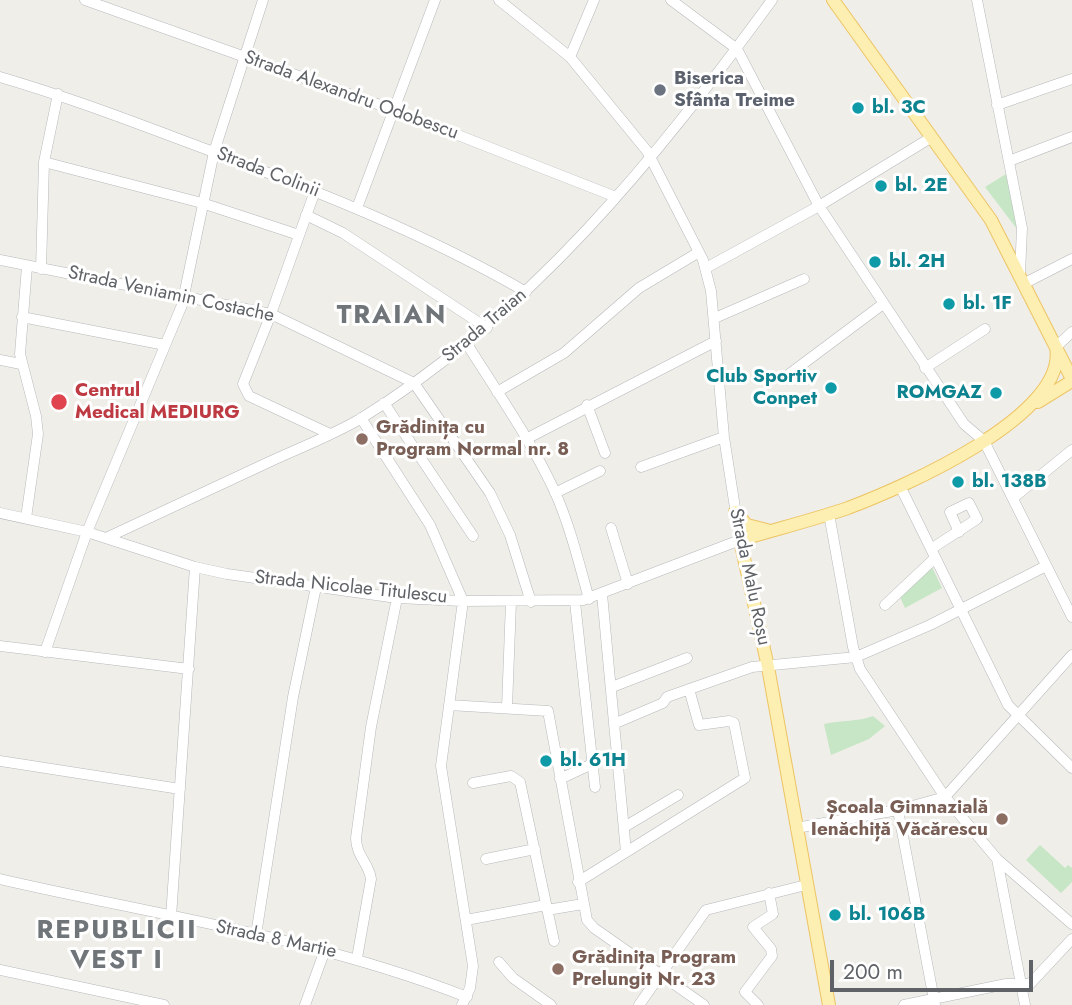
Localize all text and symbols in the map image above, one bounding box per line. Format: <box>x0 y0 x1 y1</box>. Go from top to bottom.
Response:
street label: Strada Alexandru Odobescu <box>241 47 461 145</box>
place label: Biserica Sfânta Treime <box>674 68 795 112</box>
marker: Biserica Sfânta Treime <box>652 82 668 98</box>
place label: bl. 3C <box>872 97 926 119</box>
marker: bl. 3C <box>850 100 866 116</box>
street label: Strada Colinii <box>213 143 323 203</box>
place label: bl. 2E <box>895 175 948 197</box>
marker: bl. 2E <box>873 178 889 194</box>
place label: bl. 2H <box>889 251 945 273</box>
marker: bl. 2H <box>867 254 883 270</box>
street label: Strada Veniamin Costache <box>66 262 276 328</box>
street label: Strada Traian <box>438 284 532 368</box>
place label: bl. 1F <box>963 293 1012 315</box>
marker: bl. 1F <box>941 296 957 312</box>
district label: TRAIAN <box>337 301 447 333</box>
place label: Club Sportiv Conpet <box>706 366 817 410</box>
place label: Centrul Medical MEDIURG <box>75 380 240 424</box>
marker: Club Sportiv Conpet <box>823 380 839 396</box>
place label: ROMGAZ <box>897 382 982 404</box>
marker: ROMGAZ <box>988 385 1004 401</box>
marker: Centrul Medical MEDIURG <box>49 392 69 412</box>
place label: Grădinița cu Program Normal nr. 8 <box>376 417 569 461</box>
marker: Grădinița cu Program Normal nr. 8 <box>354 431 370 447</box>
place label: bl. 138B <box>972 471 1047 493</box>
marker: bl. 138B <box>950 474 966 490</box>
street label: Strada Malu Roșu <box>723 506 775 648</box>
street label: Strada Nicolae Titulescu <box>254 567 448 609</box>
place label: bl. 61H <box>560 750 626 772</box>
marker: bl. 61H <box>538 753 554 769</box>
place label: Școala Gimnazială Ienăchiță Văcărescu <box>811 797 988 841</box>
marker: Școala Gimnazială Ienăchiță Văcărescu <box>994 811 1010 827</box>
place label: bl. 106B <box>849 904 925 926</box>
marker: bl. 106B <box>827 907 843 923</box>
district label: REPUBLICII VEST I <box>38 916 196 978</box>
street label: Strada 8 Martie <box>214 916 338 964</box>
scale bar <box>834 946 1037 990</box>
place label: Grădinița Program Prelungit Nr. 23 <box>572 947 736 991</box>
text: 200 m <box>843 957 903 987</box>
marker: Grădinița Program Prelungit Nr. 23 <box>550 961 566 977</box>

